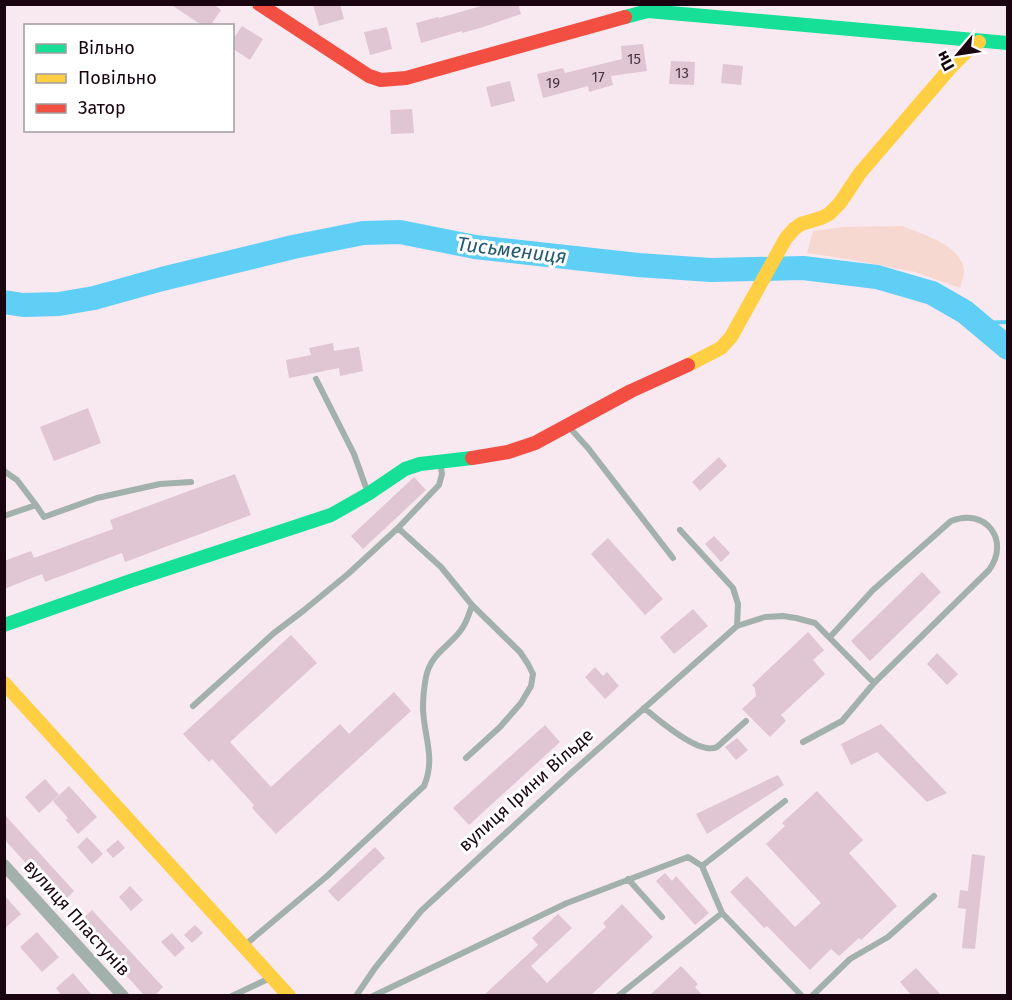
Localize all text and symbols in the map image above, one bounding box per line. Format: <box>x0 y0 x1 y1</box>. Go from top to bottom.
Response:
legend <box>24 24 234 132</box>
north arrow <box>928 24 988 84</box>
text: Вільно <box>78 37 135 59</box>
text: Пн <box>932 48 958 74</box>
house number: 15 <box>627 50 641 68</box>
house number: 13 <box>675 64 689 82</box>
text: Повільно <box>78 67 157 89</box>
house number: 17 <box>591 68 605 86</box>
house number: 19 <box>546 74 560 92</box>
text: Затор <box>78 97 126 119</box>
water label: Тисьмениця <box>456 231 568 269</box>
street label: вулиця Ірини Вільде <box>454 724 598 856</box>
street label: вулиця Пластунів <box>19 855 135 981</box>

